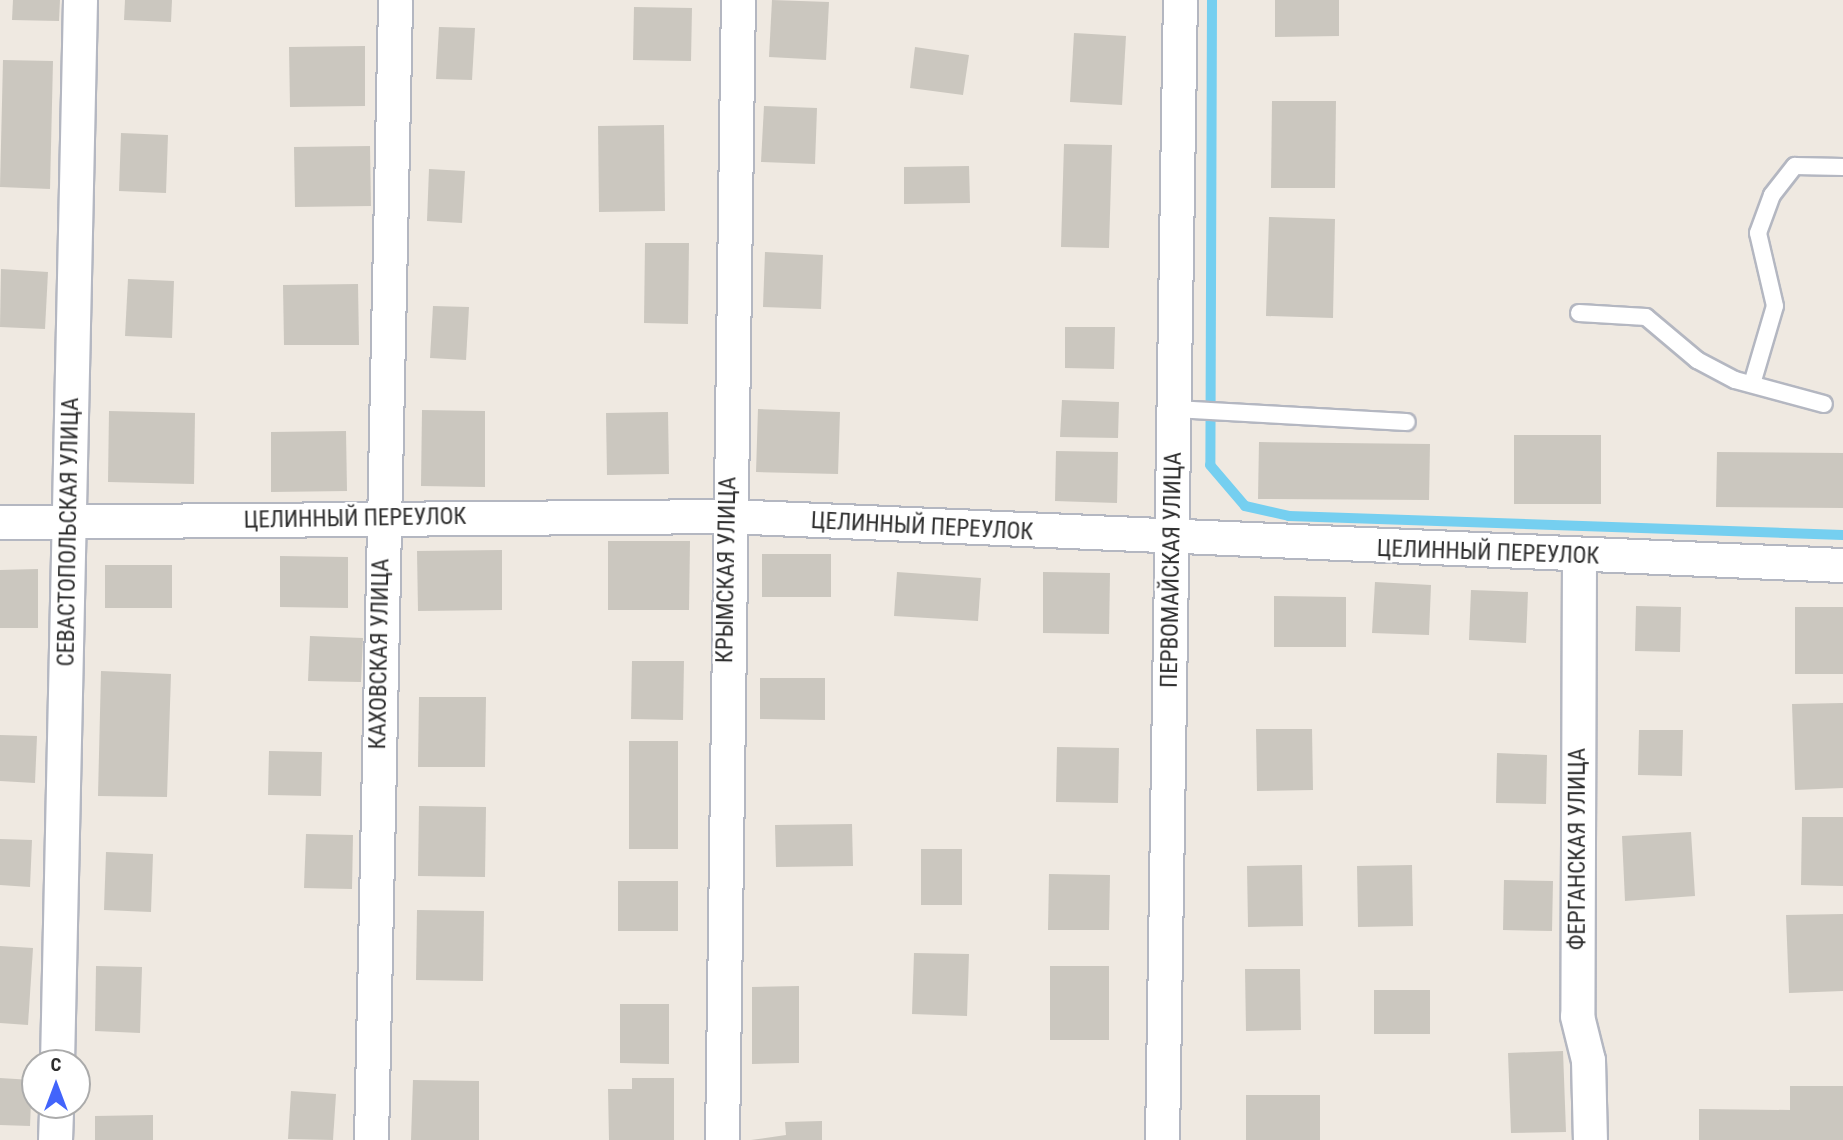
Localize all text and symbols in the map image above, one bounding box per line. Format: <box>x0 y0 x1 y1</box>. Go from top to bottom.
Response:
street label: СЕВАСТОПОЛЬСКАЯ УЛИЦА <box>53 397 85 667</box>
street label: ПЕРВОМАЙСКАЯ УЛИЦА <box>1156 452 1188 688</box>
street label: КРЫМСКАЯ УЛИЦА <box>712 477 742 663</box>
street label: ЦЕЛИННЫЙ ПЕРЕУЛОК <box>243 503 467 535</box>
street label: ЦЕЛИННЫЙ ПЕРЕУЛОК <box>810 507 1034 547</box>
street label: ЦЕЛИННЫЙ ПЕРЕУЛОК <box>1376 535 1600 571</box>
street label: КАХОВСКАЯ УЛИЦА <box>365 558 395 750</box>
street label: ФЕРГАНСКАЯ УЛИЦА <box>1564 748 1592 950</box>
north arrow <box>21 1049 91 1119</box>
text: С <box>51 1053 61 1076</box>

